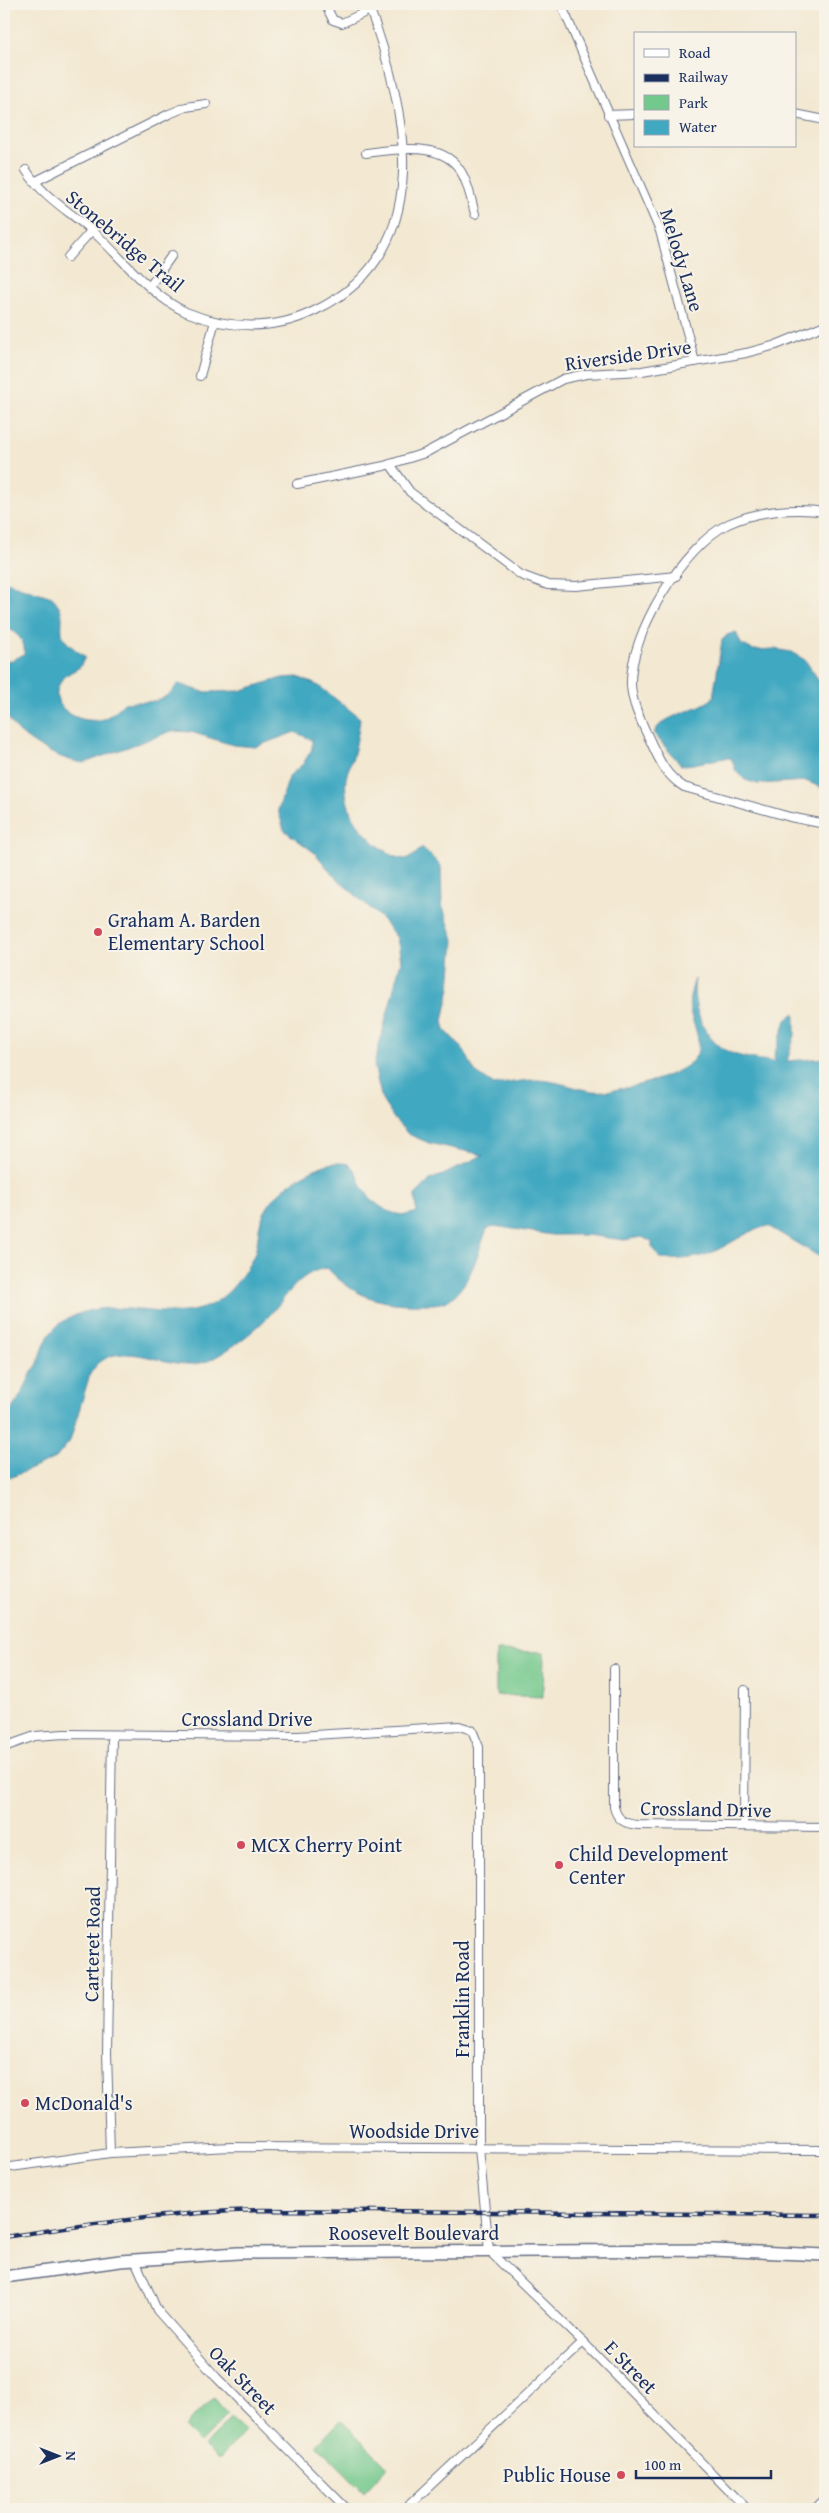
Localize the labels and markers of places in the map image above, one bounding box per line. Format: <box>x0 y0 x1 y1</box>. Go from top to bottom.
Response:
place label: Graham A. Barden Elementary School <box>108 905 265 957</box>
marker: Graham A. Barden Elementary School <box>92 926 104 938</box>
place label: MCX Cherry Point <box>251 1830 402 1859</box>
marker: MCX Cherry Point <box>235 1839 247 1851</box>
place label: Child Development Center <box>569 1839 728 1891</box>
marker: Child Development Center <box>553 1859 565 1871</box>
place label: McDonald's <box>35 2088 133 2117</box>
marker: McDonald's <box>19 2097 31 2109</box>
place label: Public House <box>503 2460 611 2489</box>
marker: Public House <box>615 2469 627 2481</box>

